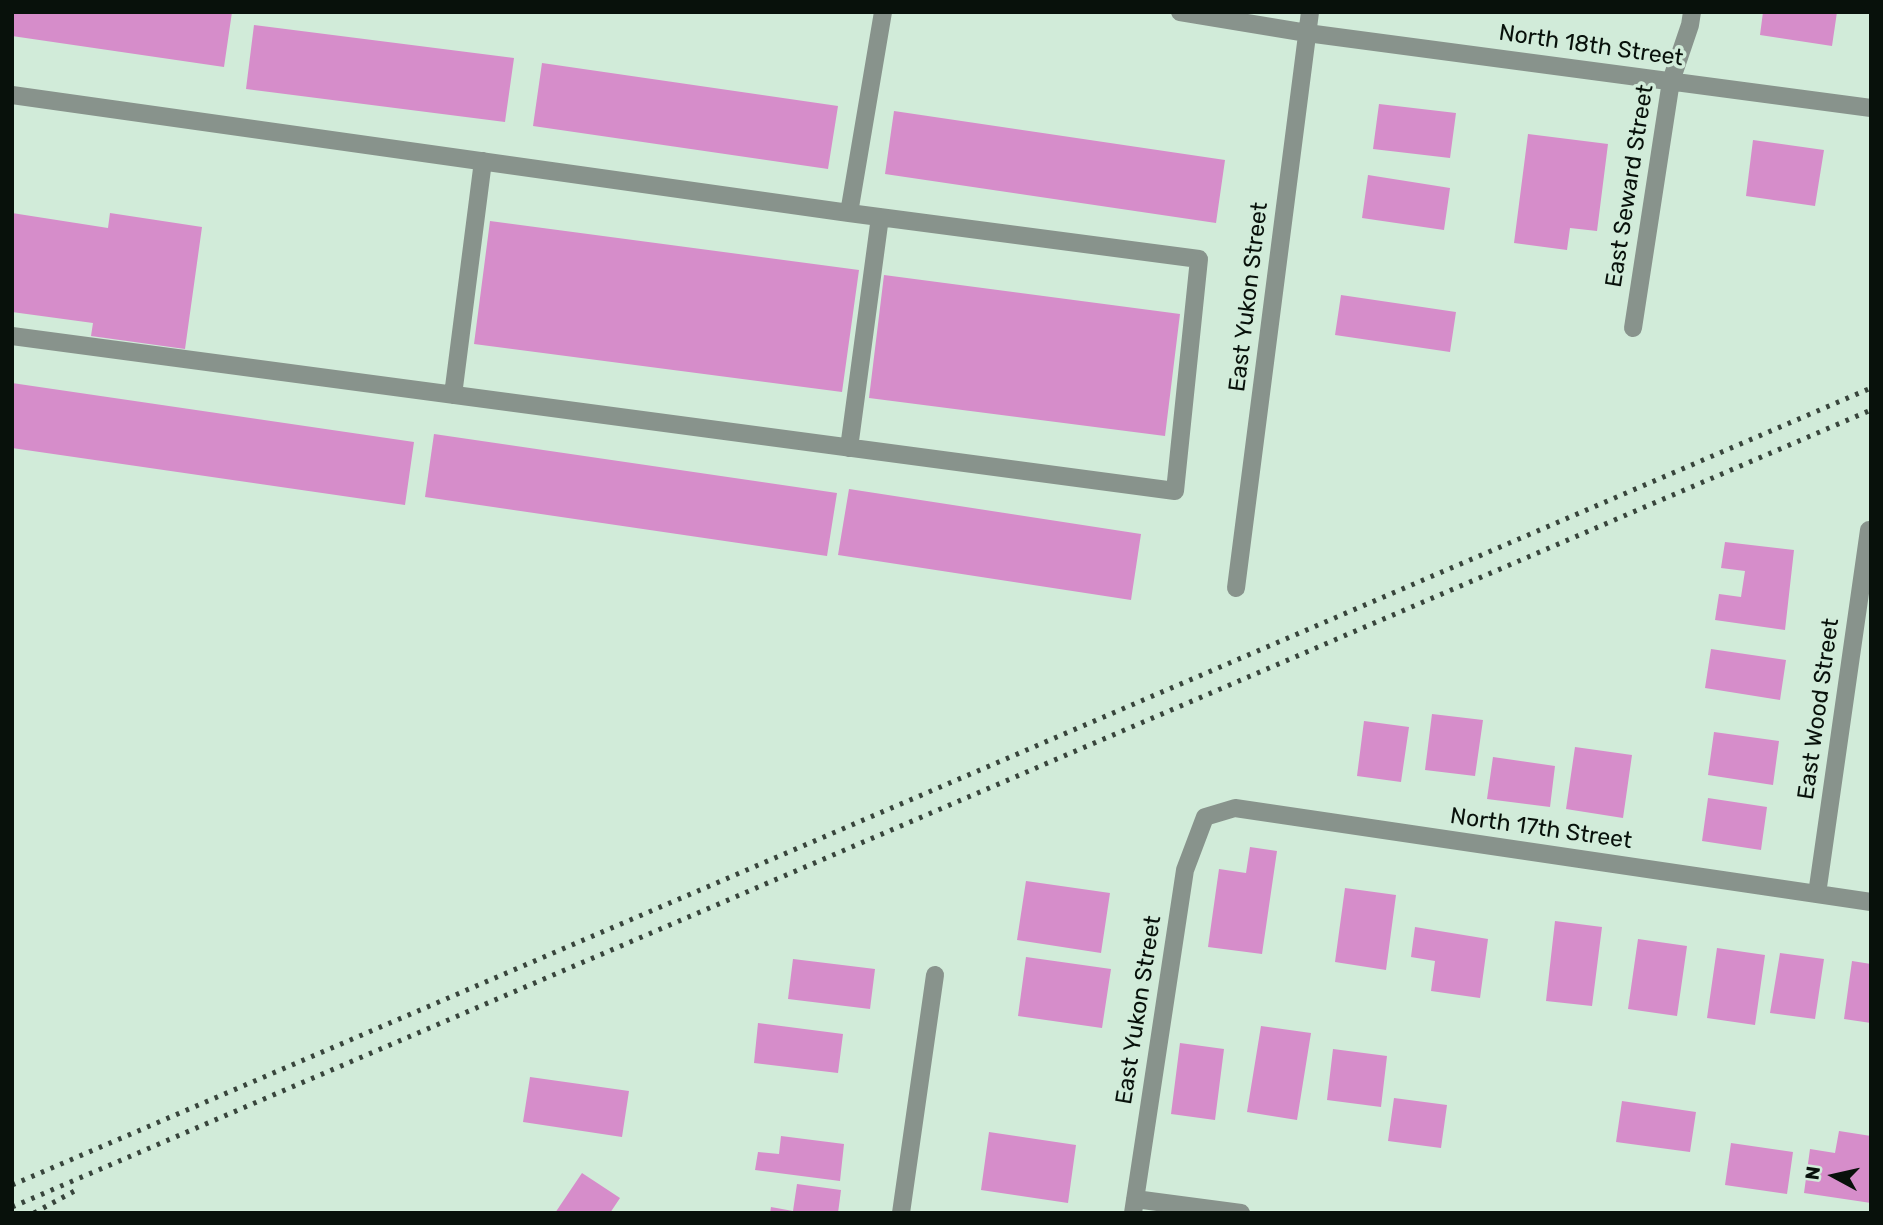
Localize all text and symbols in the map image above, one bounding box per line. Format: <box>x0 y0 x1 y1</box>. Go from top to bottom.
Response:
street label: North 18th Street <box>1497 19 1685 73</box>
street label: East Seward Street <box>1600 83 1660 289</box>
street label: East Yukon Street <box>1224 201 1274 393</box>
street label: East Wood Street <box>1793 616 1845 802</box>
street label: North 17th Street <box>1448 803 1634 855</box>
street label: East Yukon Street <box>1110 914 1168 1106</box>
north arrow <box>1799 1141 1869 1211</box>
text: N <box>1800 1165 1825 1181</box>

